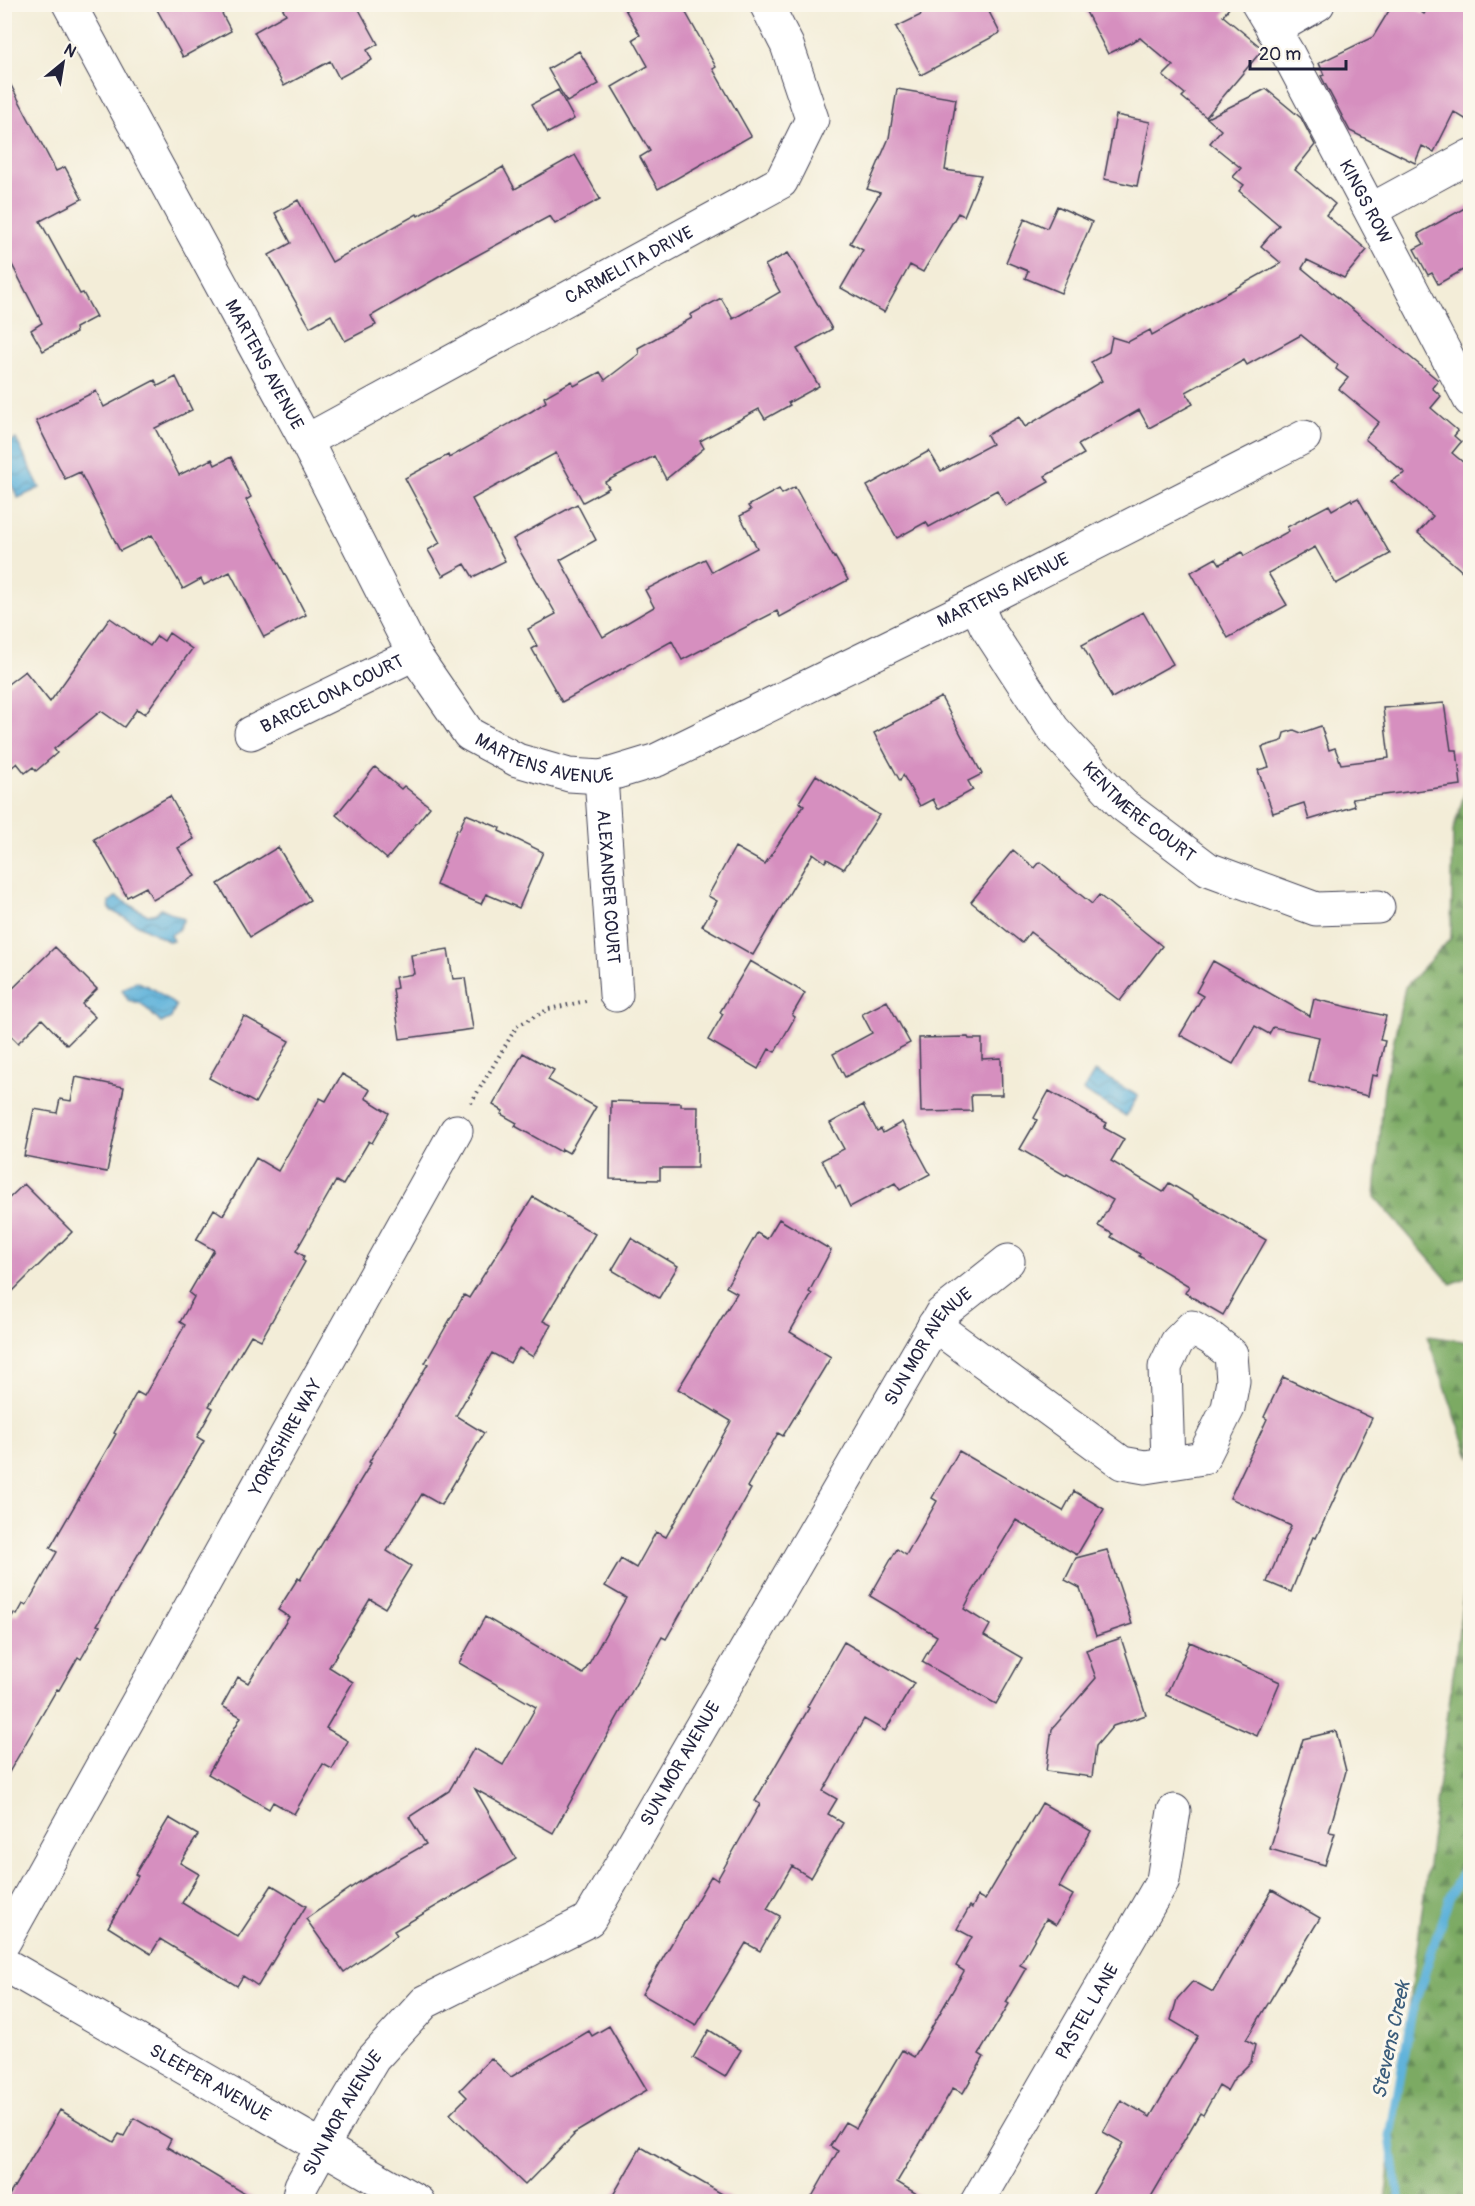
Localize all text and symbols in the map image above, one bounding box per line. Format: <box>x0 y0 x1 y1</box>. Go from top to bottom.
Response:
north arrow <box>33 33 93 93</box>
scale bar <box>1250 33 1346 71</box>
text: N <box>60 40 80 62</box>
text: 20 m <box>1259 43 1301 66</box>
street label: KINGS ROW <box>1334 156 1397 247</box>
street label: CARMELITA DRIVE <box>561 221 697 309</box>
street label: MARTENS AVENUE <box>220 295 309 434</box>
street label: MARTENS AVENUE <box>933 547 1073 633</box>
street label: BARCELONA COURT <box>257 649 407 738</box>
street label: MARTENS AVENUE <box>471 728 616 789</box>
street label: KENTMERE COURT <box>1077 757 1200 867</box>
street label: ALEXANDER COURT <box>592 809 625 965</box>
street label: SUN MOR AVENUE <box>879 1282 977 1410</box>
street label: YORKSHIRE WAY <box>243 1374 327 1501</box>
street label: SUN MOR AVENUE <box>635 1697 725 1830</box>
street label: PASTEL LANE <box>1050 1959 1124 2064</box>
water label: Stevens Creek <box>1366 1977 1416 2101</box>
street label: SLEEPER AVENUE <box>145 2039 275 2127</box>
street label: SUN MOR AVENUE <box>297 2045 387 2180</box>

